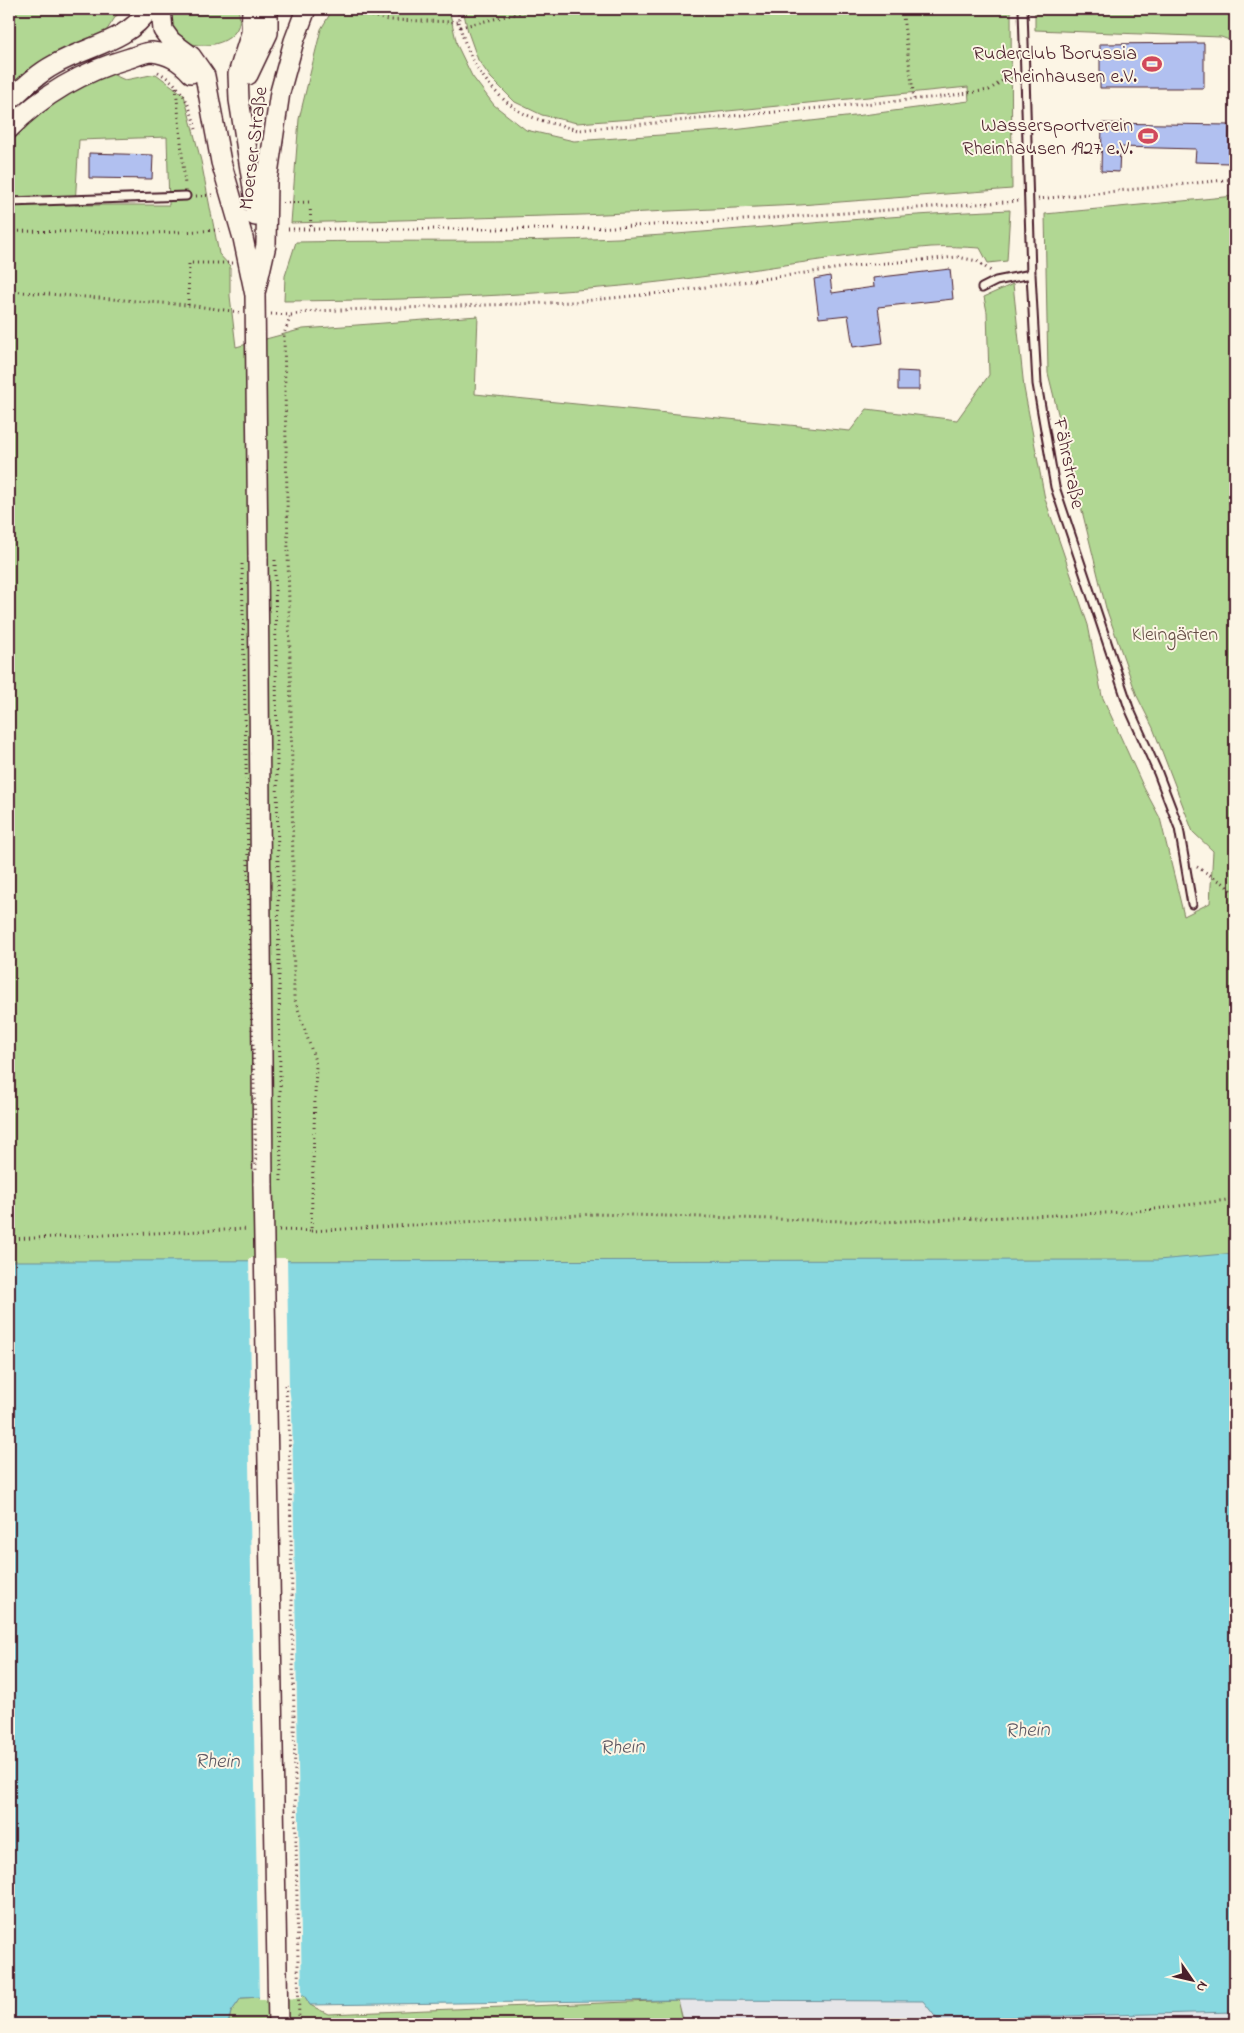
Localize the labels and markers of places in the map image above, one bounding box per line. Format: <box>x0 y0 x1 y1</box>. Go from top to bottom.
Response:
place label: Ruderclub Borussia Rheinhausen e.V. <box>973 40 1137 92</box>
sports icon: Ruderclub Borussia Rheinhausen e.V. <box>1141 53 1163 75</box>
place label: Wassersportverein Rheinhausen 1927 e.V. <box>962 112 1133 164</box>
sports icon: Wassersportverein Rheinhausen 1927 e.V. <box>1137 125 1159 147</box>

